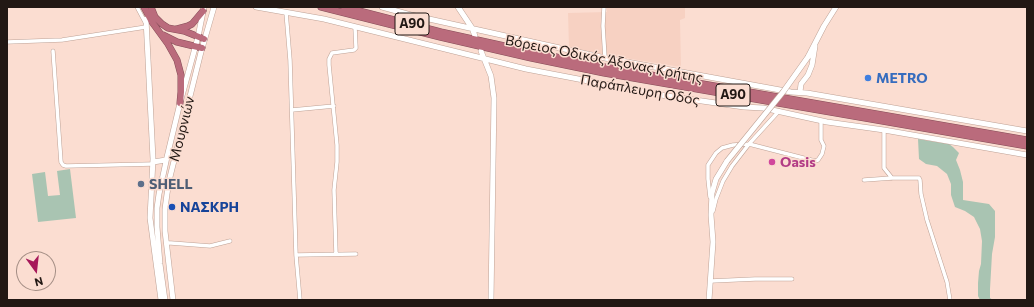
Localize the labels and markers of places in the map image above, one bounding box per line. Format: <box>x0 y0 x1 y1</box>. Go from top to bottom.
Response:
place label: METRO <box>876 70 928 86</box>
marker: METRO <box>863 73 873 83</box>
place label: Oasis <box>780 154 816 170</box>
marker: Oasis <box>767 157 777 167</box>
place label: SHELL <box>149 176 193 192</box>
marker: SHELL <box>136 179 146 189</box>
place label: ΝΑΣΚΡΗ <box>180 199 239 215</box>
marker: ΝΑΣΚΡΗ <box>167 202 177 212</box>

